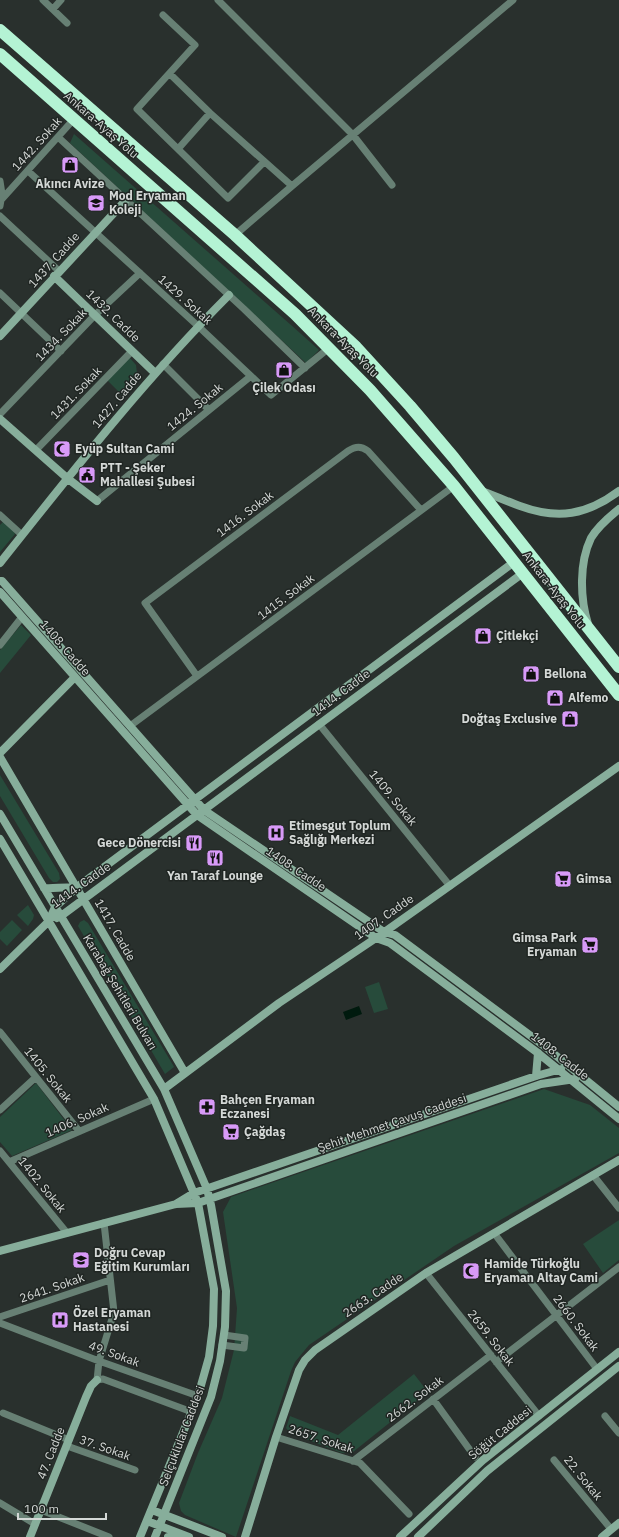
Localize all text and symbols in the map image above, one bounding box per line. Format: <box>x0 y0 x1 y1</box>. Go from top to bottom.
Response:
street label: Ankara-Ayaş Yolu <box>61 88 142 161</box>
street label: 1442. Sokak <box>8 113 65 174</box>
shop icon: Akıncı Avize <box>60 155 80 175</box>
place label: Akıncı Avize <box>36 176 105 191</box>
place label: Mod Eryaman Koleji <box>109 188 186 217</box>
school or university icon: Mod Eryaman Koleji <box>86 193 106 213</box>
street label: 1437. Cadde <box>25 229 83 290</box>
street label: 1429. Sokak <box>155 271 216 328</box>
street label: 1432. Cadde <box>83 286 144 345</box>
street label: Ankara-Ayaş Yolu <box>305 303 382 380</box>
street label: 1434. Sokak <box>32 305 90 364</box>
shop icon: Çilek Odası <box>274 360 294 380</box>
street label: 1431. Sokak <box>47 363 105 422</box>
street label: 1427. Cadde <box>89 368 145 431</box>
street label: 1424. Sokak <box>164 379 226 434</box>
place label: Çilek Odası <box>252 380 316 395</box>
mosque icon: Eyüp Sultan Cami <box>52 439 72 459</box>
place label: Eyüp Sultan Cami <box>75 441 174 456</box>
place label: PTT - Şeker Mahallesi Şubesi <box>100 460 195 489</box>
public building icon: PTT - Şeker Mahallesi Şubesi <box>77 465 97 485</box>
street label: 1416. Sokak <box>213 487 277 540</box>
street label: Ankara-Ayaş Yolu <box>519 548 589 631</box>
street label: 1415. Sokak <box>254 570 318 623</box>
street label: 1408. Cadde <box>37 617 94 679</box>
shop icon: Çitlekçi <box>473 626 493 646</box>
place label: Çitlekçi <box>496 628 538 643</box>
shop icon: Bellona <box>521 664 541 684</box>
street label: 1414. Cadde <box>309 666 373 719</box>
place label: Bellona <box>544 666 587 681</box>
shop icon: Alfemo <box>545 688 565 708</box>
place label: Alfemo <box>568 690 609 705</box>
shop icon: Doğtaş Exclusive <box>560 709 580 729</box>
place label: Doğtaş Exclusive <box>461 711 557 726</box>
street label: 1409. Sokak <box>366 767 421 829</box>
place label: Etimesgut Toplum Sağlığı Merkezi <box>289 818 391 847</box>
hospital icon: Etimesgut Toplum Sağlığı Merkezi <box>266 823 286 843</box>
restaurant icon: Gece Dönercisi <box>184 833 204 853</box>
place label: Gece Dönercisi <box>97 835 181 850</box>
street label: 1408. Cadde <box>263 843 330 894</box>
restaurant icon: Yan Taraf Lounge <box>205 848 225 868</box>
street label: 1414. Cadde <box>48 858 114 911</box>
place label: Yan Taraf Lounge <box>167 868 263 883</box>
supermarket icon: Gimsa <box>553 869 573 889</box>
place label: Gimsa <box>576 871 612 886</box>
street label: 1407. Cadde <box>351 890 417 943</box>
street label: 1417. Cadde <box>92 896 139 964</box>
place label: Gimsa Park Eryaman <box>512 930 577 959</box>
street label: Karabağ Şehitleri Bulvarı <box>80 931 161 1052</box>
supermarket icon: Gimsa Park Eryaman <box>580 935 600 955</box>
street label: 1408. Cadde <box>528 1028 593 1083</box>
street label: 1405. Sokak <box>21 1044 76 1106</box>
street label: Şehit Mehmet Çavuş Caddesi <box>316 1090 468 1155</box>
place label: Bahçen Eryaman Eczanesi <box>220 1092 315 1121</box>
pharmacy icon: Bahçen Eryaman Eczanesi <box>197 1097 217 1117</box>
street label: 1406. Sokak <box>43 1099 111 1140</box>
supermarket icon: Çağdaş <box>221 1122 241 1142</box>
place label: Çağdaş <box>244 1124 285 1139</box>
street label: 1402. Sokak <box>15 1154 70 1216</box>
place label: Doğru Cevap Eğitim Kurumları <box>94 1245 190 1274</box>
school or university icon: Doğru Cevap Eğitim Kurumları <box>71 1250 91 1270</box>
place label: Hamide Türkoğlu Eryaman Altay Cami <box>484 1256 598 1285</box>
mosque icon: Hamide Türkoğlu Eryaman Altay Cami <box>461 1261 481 1281</box>
street label: 2641. Sokak <box>17 1269 87 1306</box>
street label: 2663. Cadde <box>340 1269 406 1320</box>
street label: 2660. Sokak <box>550 1291 603 1355</box>
place label: Özel Eryaman Hastanesi <box>73 1305 151 1334</box>
street label: 2659. Sokak <box>465 1306 519 1369</box>
hospital icon: Özel Eryaman Hastanesi <box>50 1310 70 1330</box>
street label: 49. Sokak <box>87 1337 142 1370</box>
street label: 2662. Sokak <box>383 1372 447 1425</box>
street label: Selçuklular Caddesi <box>156 1384 208 1488</box>
street label: Söğüt Caddesi <box>465 1403 534 1463</box>
street label: 2657. Sokak <box>287 1421 356 1456</box>
street label: 47. Cadde <box>33 1424 68 1481</box>
street label: 37. Sokak <box>78 1432 133 1463</box>
street label: 22. Sokak <box>561 1452 606 1504</box>
scale bar <box>18 1495 106 1521</box>
text: 100 m <box>24 1501 59 1516</box>

